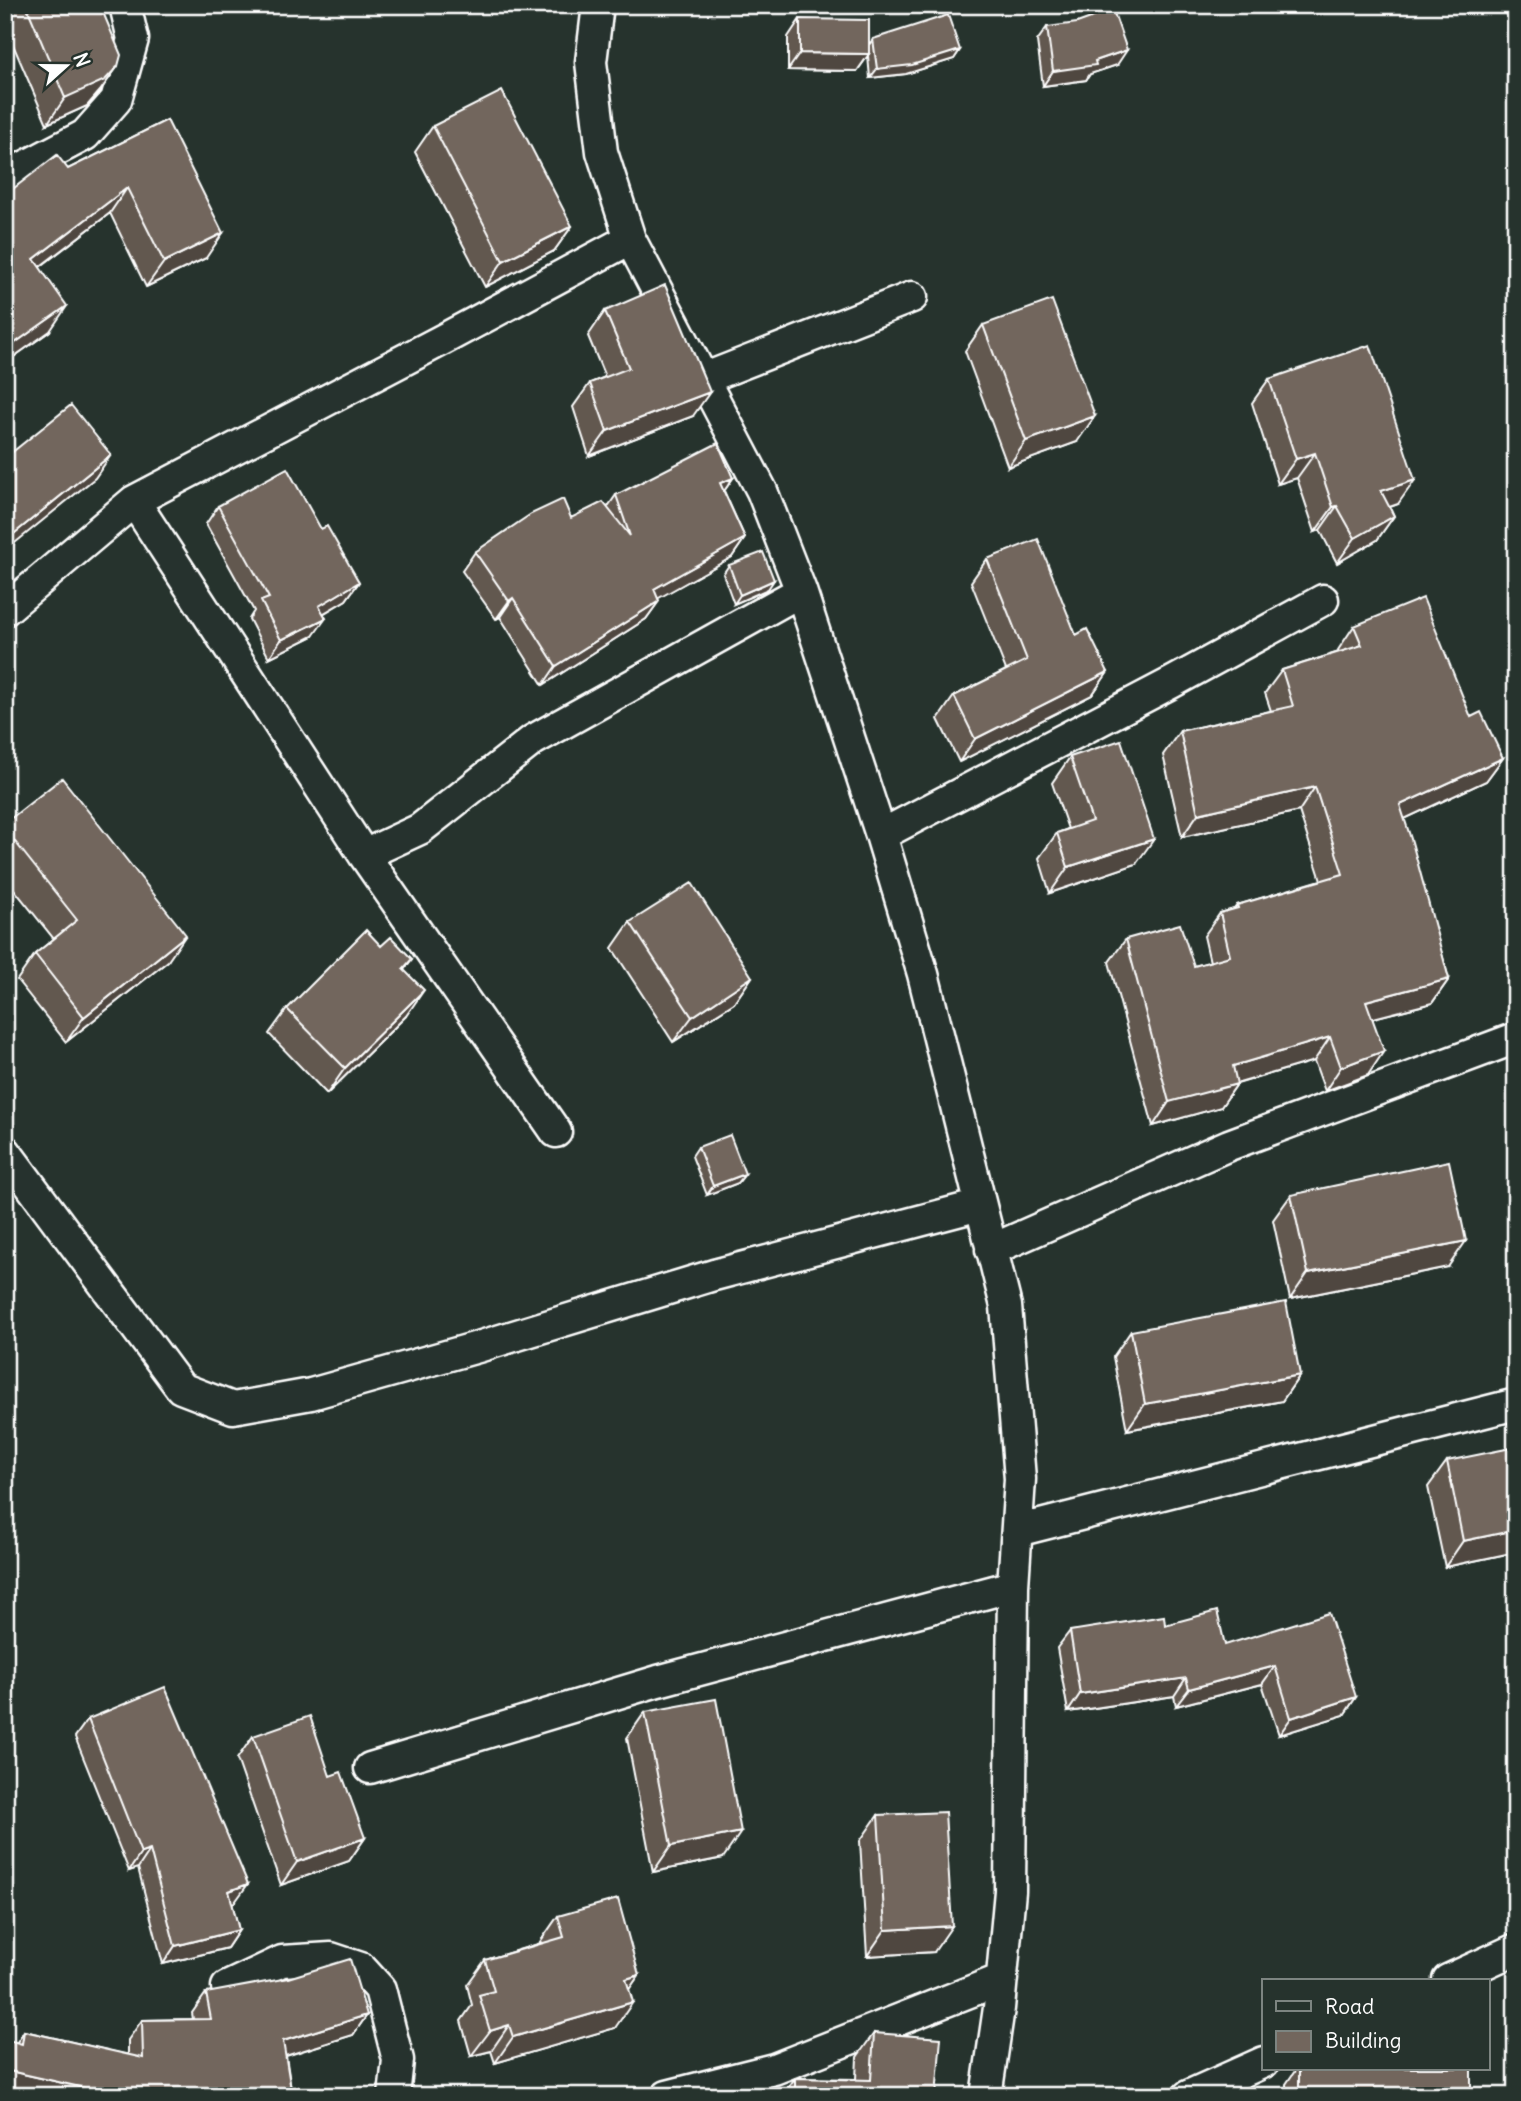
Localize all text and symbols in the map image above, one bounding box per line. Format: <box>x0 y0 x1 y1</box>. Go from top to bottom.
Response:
north arrow <box>32 32 102 102</box>
text: N <box>68 49 95 70</box>
legend <box>1262 1979 1490 2070</box>
text: Road <box>1325 1993 1374 2020</box>
text: Building <box>1325 2027 1401 2054</box>

